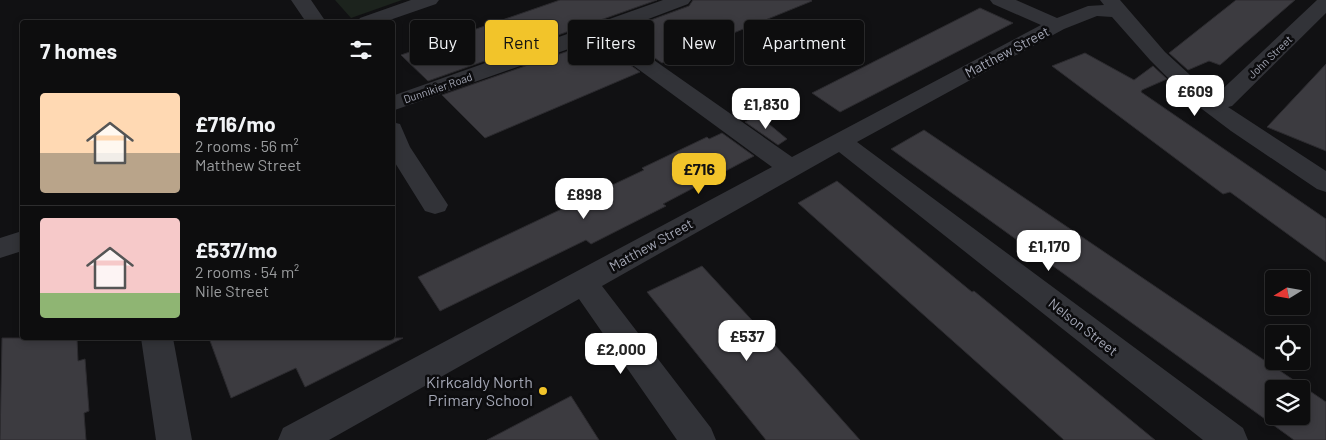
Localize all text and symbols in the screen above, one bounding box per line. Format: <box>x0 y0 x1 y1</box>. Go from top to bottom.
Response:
chip: Buy <box>410 20 475 65</box>
chip: Rent <box>485 20 558 65</box>
chip: Filters <box>568 20 654 65</box>
chip: New <box>664 20 734 65</box>
chip: Apartment <box>744 20 864 65</box>
street label: Matthew Street <box>962 22 1052 81</box>
street label: John Street <box>1245 32 1294 81</box>
icon: filters <box>347 36 375 64</box>
text: 7 homes <box>40 38 117 63</box>
street label: Dunnikier Road <box>402 70 474 105</box>
pin: £609 <box>1165 74 1225 117</box>
text: £609 <box>1177 81 1213 100</box>
pin: £1,830 <box>725 88 807 130</box>
text: £1,830 <box>743 94 789 113</box>
text: £716/mo <box>195 111 276 136</box>
icon: home <box>80 113 140 173</box>
text: 2 rooms · 56 m² <box>195 136 299 155</box>
pin: £716 <box>669 152 729 195</box>
text: Matthew Street <box>195 155 301 174</box>
text: £716 <box>683 159 715 178</box>
pin: £898 <box>554 178 614 220</box>
text: £898 <box>566 184 602 203</box>
street label: Matthew Street <box>606 215 696 275</box>
pin: £1,170 <box>1008 230 1090 272</box>
text: £1,170 <box>1028 236 1070 255</box>
text: £537/mo <box>195 237 277 262</box>
icon: home <box>80 238 140 298</box>
text: 2 rooms · 54 m² <box>195 262 299 281</box>
north arrow <box>1265 270 1310 315</box>
map controls <box>1265 270 1310 425</box>
text: Nile Street <box>195 281 269 300</box>
street label: Nelson Street <box>1045 294 1121 359</box>
pin: £537 <box>717 320 777 362</box>
button: locate <box>1265 325 1310 370</box>
text: £537 <box>729 326 765 345</box>
pin: £2,000 <box>580 332 662 375</box>
text: £2,000 <box>596 339 646 358</box>
place label: Kirkcaldy North Primary School <box>426 372 533 409</box>
button: layers <box>1265 380 1310 425</box>
marker: Kirkcaldy North Primary School <box>537 385 549 397</box>

